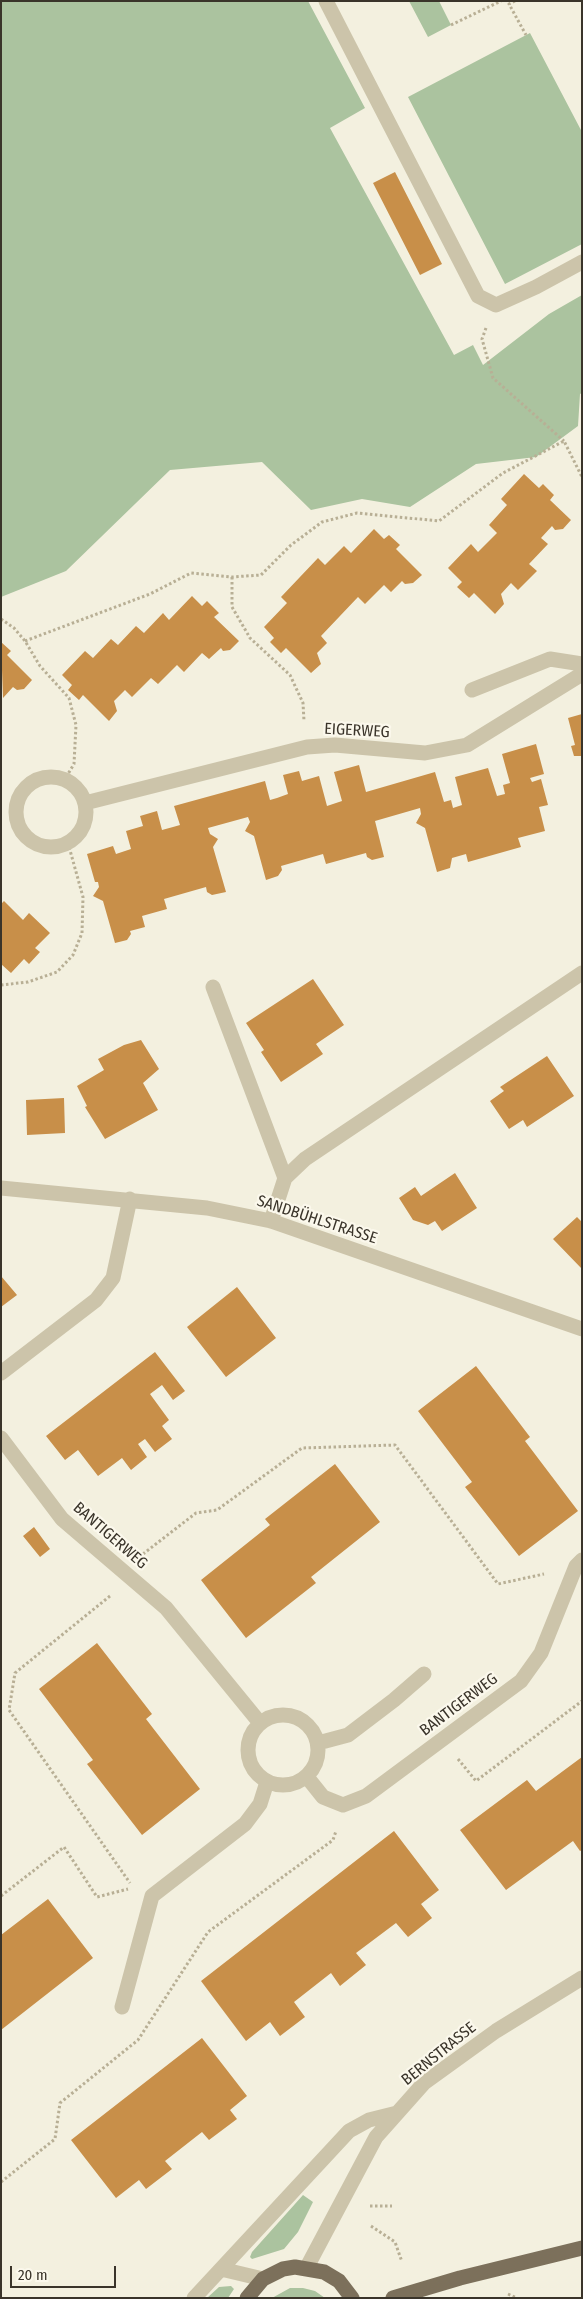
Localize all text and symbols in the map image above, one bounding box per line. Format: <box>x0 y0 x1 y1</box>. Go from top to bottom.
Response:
street label: EIGERWEG <box>324 720 390 742</box>
street label: SANDBÜHLSTRASSE <box>254 1192 380 1248</box>
street label: BANTIGERWEG <box>69 1498 151 1574</box>
street label: BANTIGERWEG <box>416 1670 502 1740</box>
street label: BERNSTRASSE <box>398 2018 480 2090</box>
scale bar <box>12 2256 119 2288</box>
text: 20 m <box>18 2266 48 2284</box>

